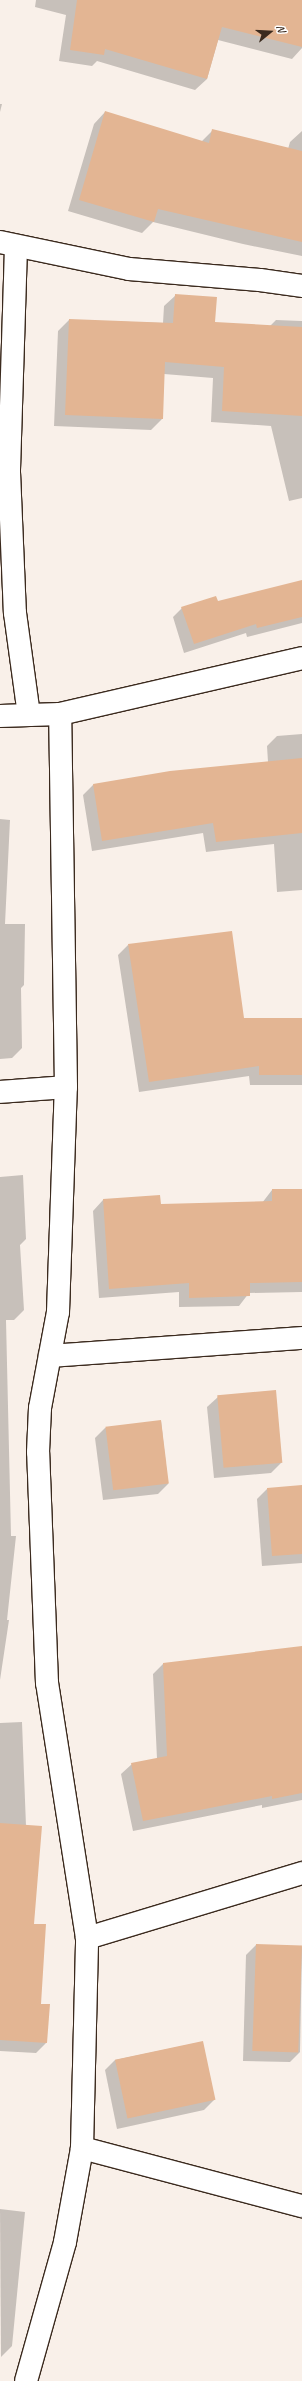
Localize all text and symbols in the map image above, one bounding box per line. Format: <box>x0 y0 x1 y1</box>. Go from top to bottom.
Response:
north arrow <box>250 12 290 52</box>
text: N <box>274 23 289 34</box>

